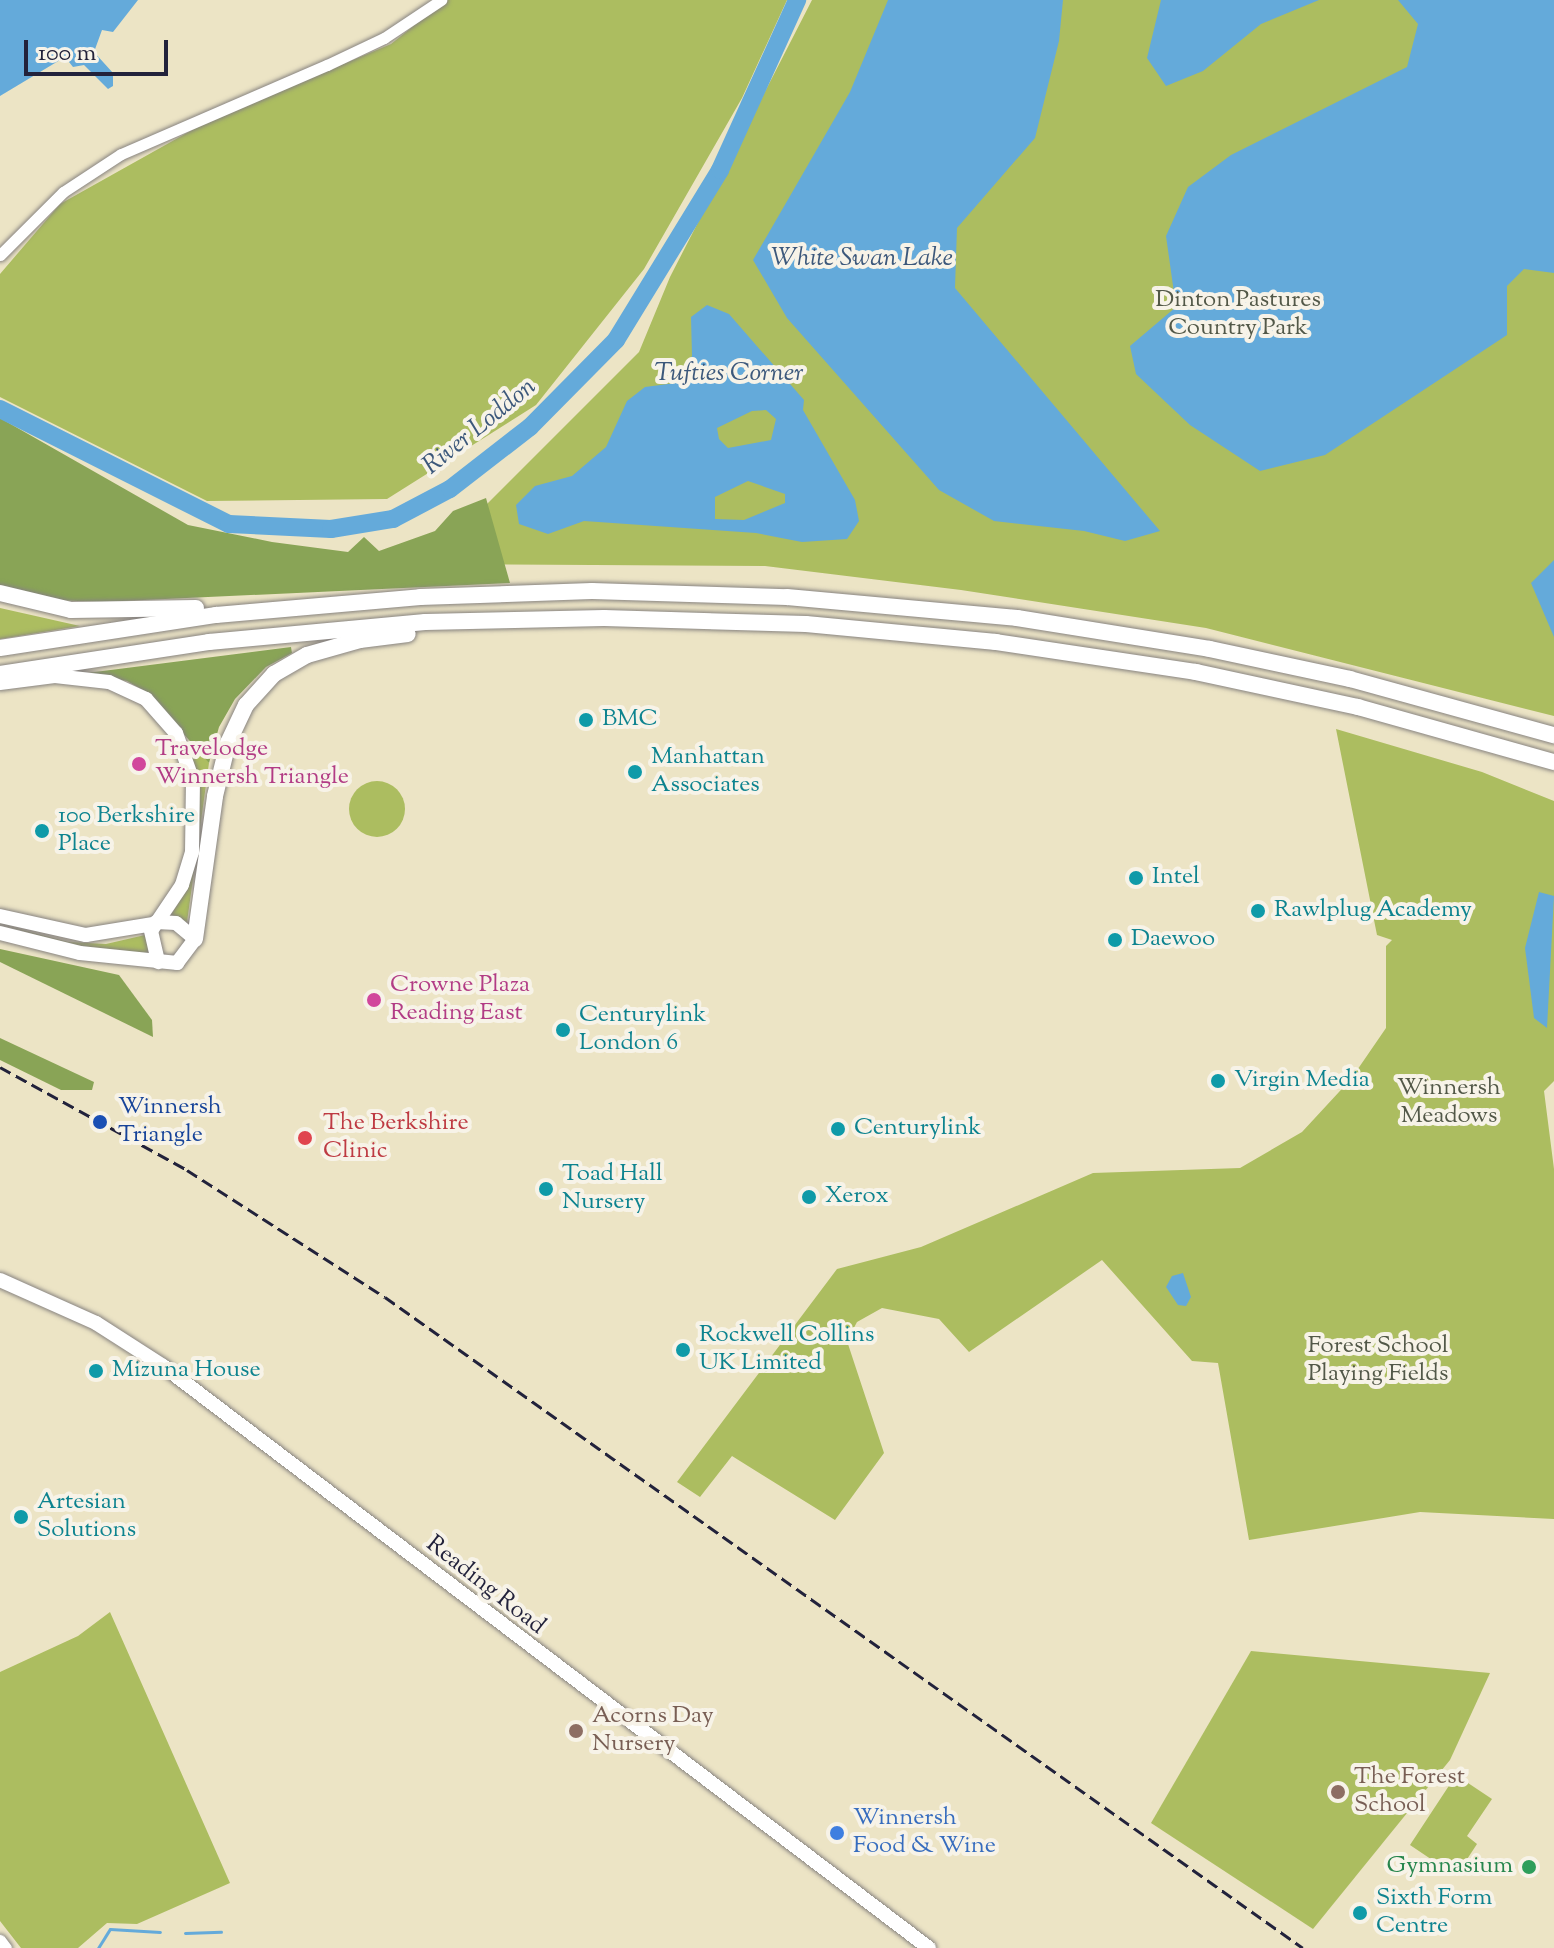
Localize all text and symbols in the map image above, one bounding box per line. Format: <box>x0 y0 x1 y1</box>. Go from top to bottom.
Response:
scale bar <box>28 24 172 74</box>
text: 100 m <box>38 37 96 71</box>
water label: White Swan Lake <box>771 243 953 275</box>
park label: Dinton Pastures Country Park <box>1155 287 1321 343</box>
water label: Tufties Corner <box>655 358 803 390</box>
water label: River Loddon <box>417 372 543 482</box>
place label: BMC <box>602 706 658 734</box>
marker: BMC <box>577 711 595 729</box>
place label: Travelodge Winnersh Triangle <box>155 736 349 792</box>
place label: Manhattan Associates <box>651 744 765 800</box>
marker: Travelodge Winnersh Triangle <box>130 755 148 773</box>
marker: Manhattan Associates <box>626 763 644 781</box>
place label: 100 Berkshire Place <box>58 803 195 859</box>
marker: 100 Berkshire Place <box>33 822 51 840</box>
place label: Intel <box>1152 864 1200 892</box>
marker: Intel <box>1127 869 1145 887</box>
place label: Rawlplug Academy <box>1274 897 1472 925</box>
marker: Rawlplug Academy <box>1249 902 1267 920</box>
place label: Daewoo <box>1131 926 1215 954</box>
marker: Daewoo <box>1106 931 1124 949</box>
place label: Crowne Plaza Reading East <box>390 972 530 1028</box>
marker: Crowne Plaza Reading East <box>365 991 383 1009</box>
place label: Centurylink London 6 <box>579 1002 706 1058</box>
marker: Centurylink London 6 <box>554 1021 572 1039</box>
place label: Virgin Media <box>1234 1067 1370 1095</box>
marker: Virgin Media <box>1209 1072 1227 1090</box>
park label: Winnersh Meadows <box>1397 1075 1501 1131</box>
place label: Winnersh Triangle <box>118 1094 222 1150</box>
place label: The Berkshire Clinic <box>323 1110 469 1166</box>
marker: Winnersh Triangle <box>89 1111 111 1133</box>
place label: Centurylink <box>854 1115 981 1143</box>
marker: Centurylink <box>829 1120 847 1138</box>
marker: The Berkshire Clinic <box>294 1127 316 1149</box>
place label: Toad Hall Nursery <box>562 1161 663 1217</box>
marker: Toad Hall Nursery <box>537 1180 555 1198</box>
place label: Xerox <box>825 1183 889 1211</box>
marker: Xerox <box>800 1188 818 1206</box>
place label: Rockwell Collins UK Limited <box>699 1322 874 1378</box>
park label: Forest School Playing Fields <box>1308 1333 1448 1389</box>
marker: Rockwell Collins UK Limited <box>674 1341 692 1359</box>
place label: Mizuna House <box>112 1357 261 1385</box>
marker: Mizuna House <box>87 1362 105 1380</box>
place label: Artesian Solutions <box>37 1489 136 1545</box>
marker: Artesian Solutions <box>12 1508 30 1526</box>
street label: Reading Road <box>420 1530 550 1642</box>
place label: Acorns Day Nursery <box>592 1703 714 1759</box>
marker: Acorns Day Nursery <box>567 1722 585 1740</box>
place label: The Forest School <box>1354 1764 1465 1820</box>
marker: The Forest School <box>1329 1783 1347 1801</box>
place label: Winnersh Food & Wine <box>853 1805 996 1861</box>
marker: Winnersh Food & Wine <box>828 1824 846 1842</box>
place label: Gymnasium <box>1387 1853 1513 1881</box>
marker: Gymnasium <box>1520 1858 1538 1876</box>
place label: Sixth Form Centre <box>1376 1885 1492 1941</box>
marker: Sixth Form Centre <box>1351 1904 1369 1922</box>

